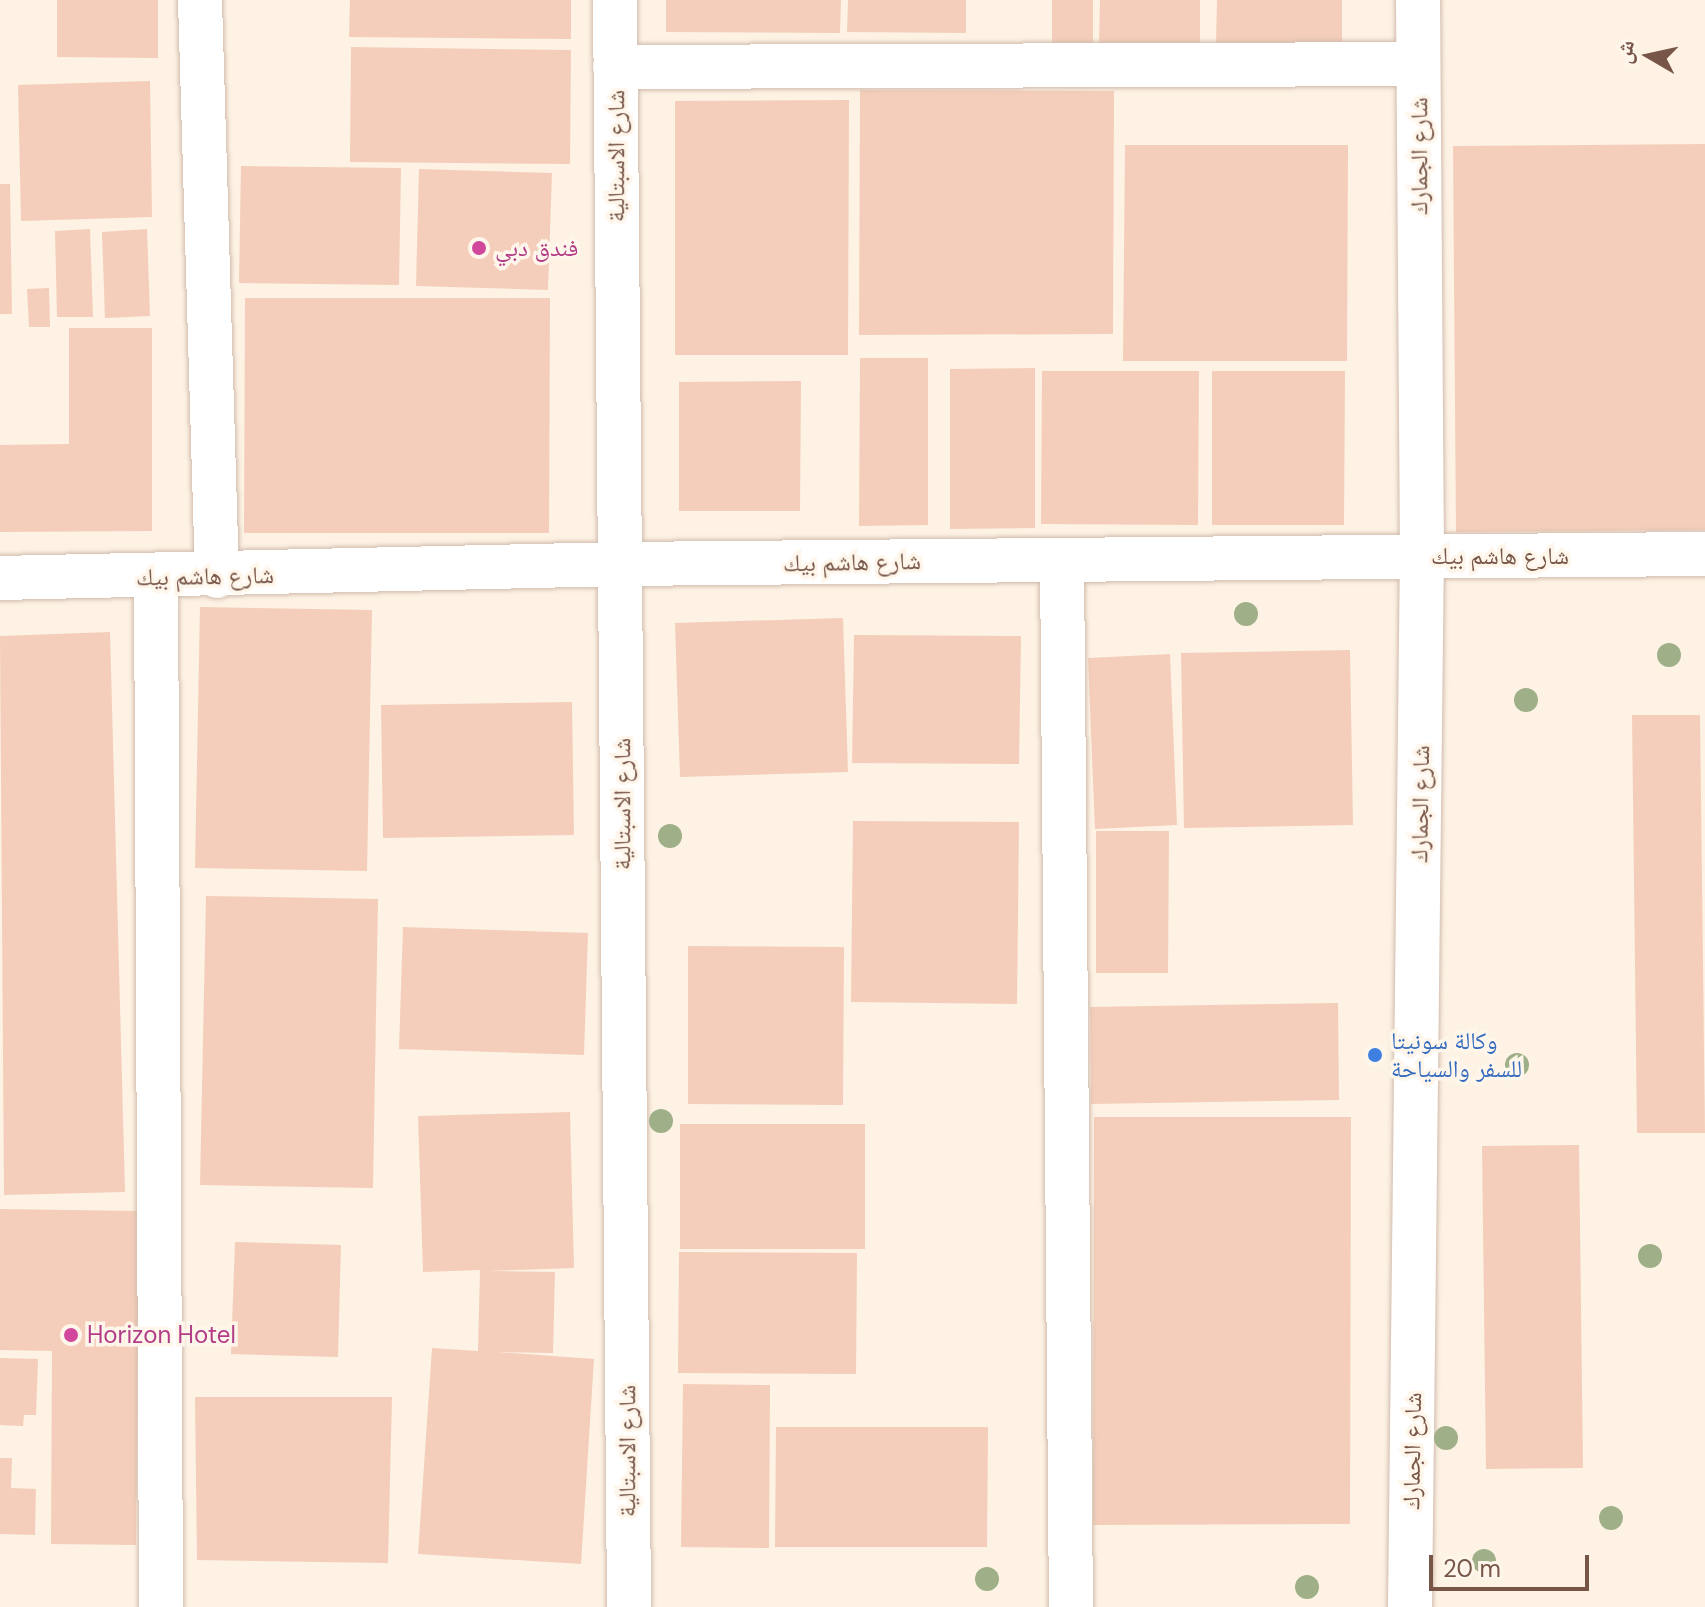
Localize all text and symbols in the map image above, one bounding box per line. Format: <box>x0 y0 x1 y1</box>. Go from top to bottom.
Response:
north arrow <box>1609 16 1689 96</box>
text: ش <box>1609 38 1641 66</box>
street label: شارع الاسبتالية <box>602 90 630 222</box>
street label: شارع الجمارك <box>1405 97 1433 215</box>
place label: فندق دبي <box>495 234 578 262</box>
marker: فندق دبي <box>470 239 488 257</box>
street label: شارع هاشم بيك <box>1431 542 1569 570</box>
street label: شارع هاشم بيك <box>783 546 921 578</box>
street label: شارع هاشم بيك <box>136 560 274 592</box>
street label: شارع الاسبتالية <box>608 738 636 870</box>
street label: شارع الجمارك <box>1405 745 1435 863</box>
place label: وكالة سونيتا للسفر والسياحة <box>1391 1027 1522 1083</box>
marker: وكالة سونيتا للسفر والسياحة <box>1366 1046 1384 1064</box>
place label: Horizon Hotel <box>87 1321 236 1349</box>
marker: Horizon Hotel <box>62 1326 80 1344</box>
street label: شارع الاسبتالية <box>613 1385 641 1517</box>
street label: شارع الجمارك <box>1397 1392 1427 1510</box>
scale bar <box>1433 1539 1593 1589</box>
text: 20 m <box>1443 1553 1501 1584</box>

